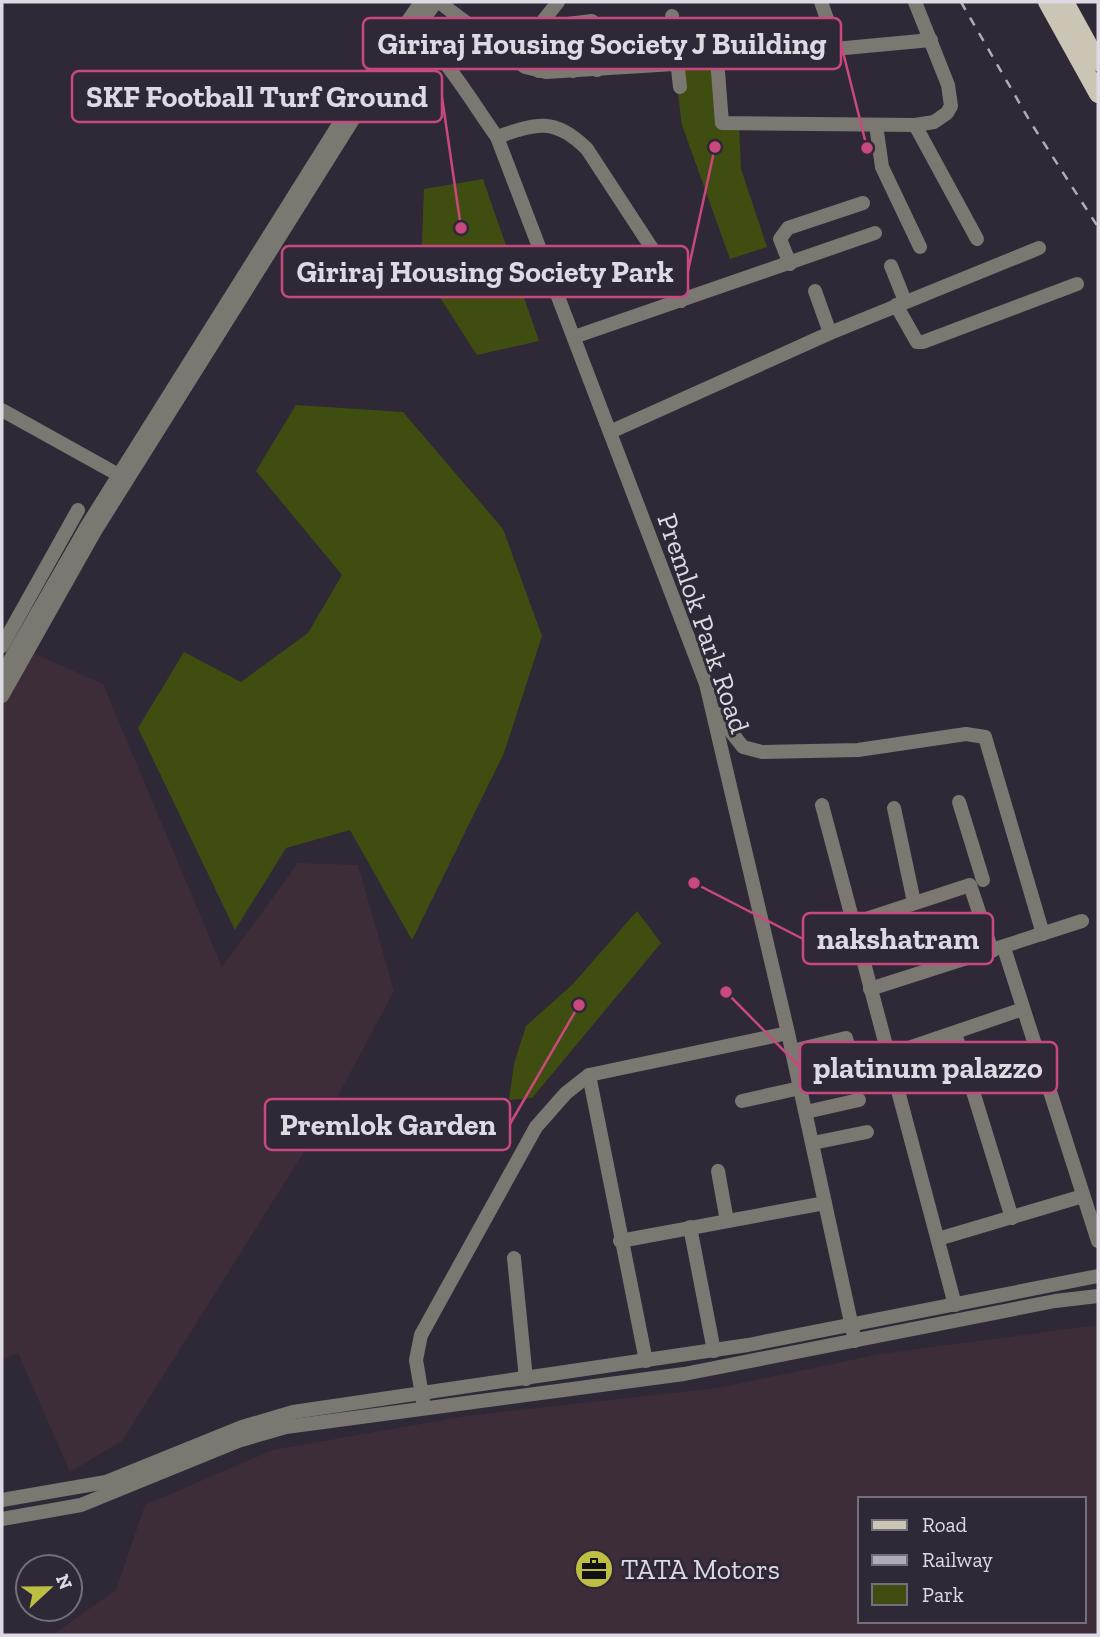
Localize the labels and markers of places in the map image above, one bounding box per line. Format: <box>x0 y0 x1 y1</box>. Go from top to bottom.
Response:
callout: Giriraj Housing Society J Building <box>363 18 841 69</box>
callout: SKF Football Turf Ground <box>72 71 442 122</box>
callout: Giriraj Housing Society Park <box>282 246 688 297</box>
callout: nakshatram <box>803 913 993 964</box>
callout: platinum palazzo <box>800 1042 1057 1093</box>
callout: Premlok Garden <box>265 1099 510 1150</box>
office icon: TATA Motors <box>573 1548 615 1590</box>
place label: TATA Motors <box>621 1553 780 1586</box>

